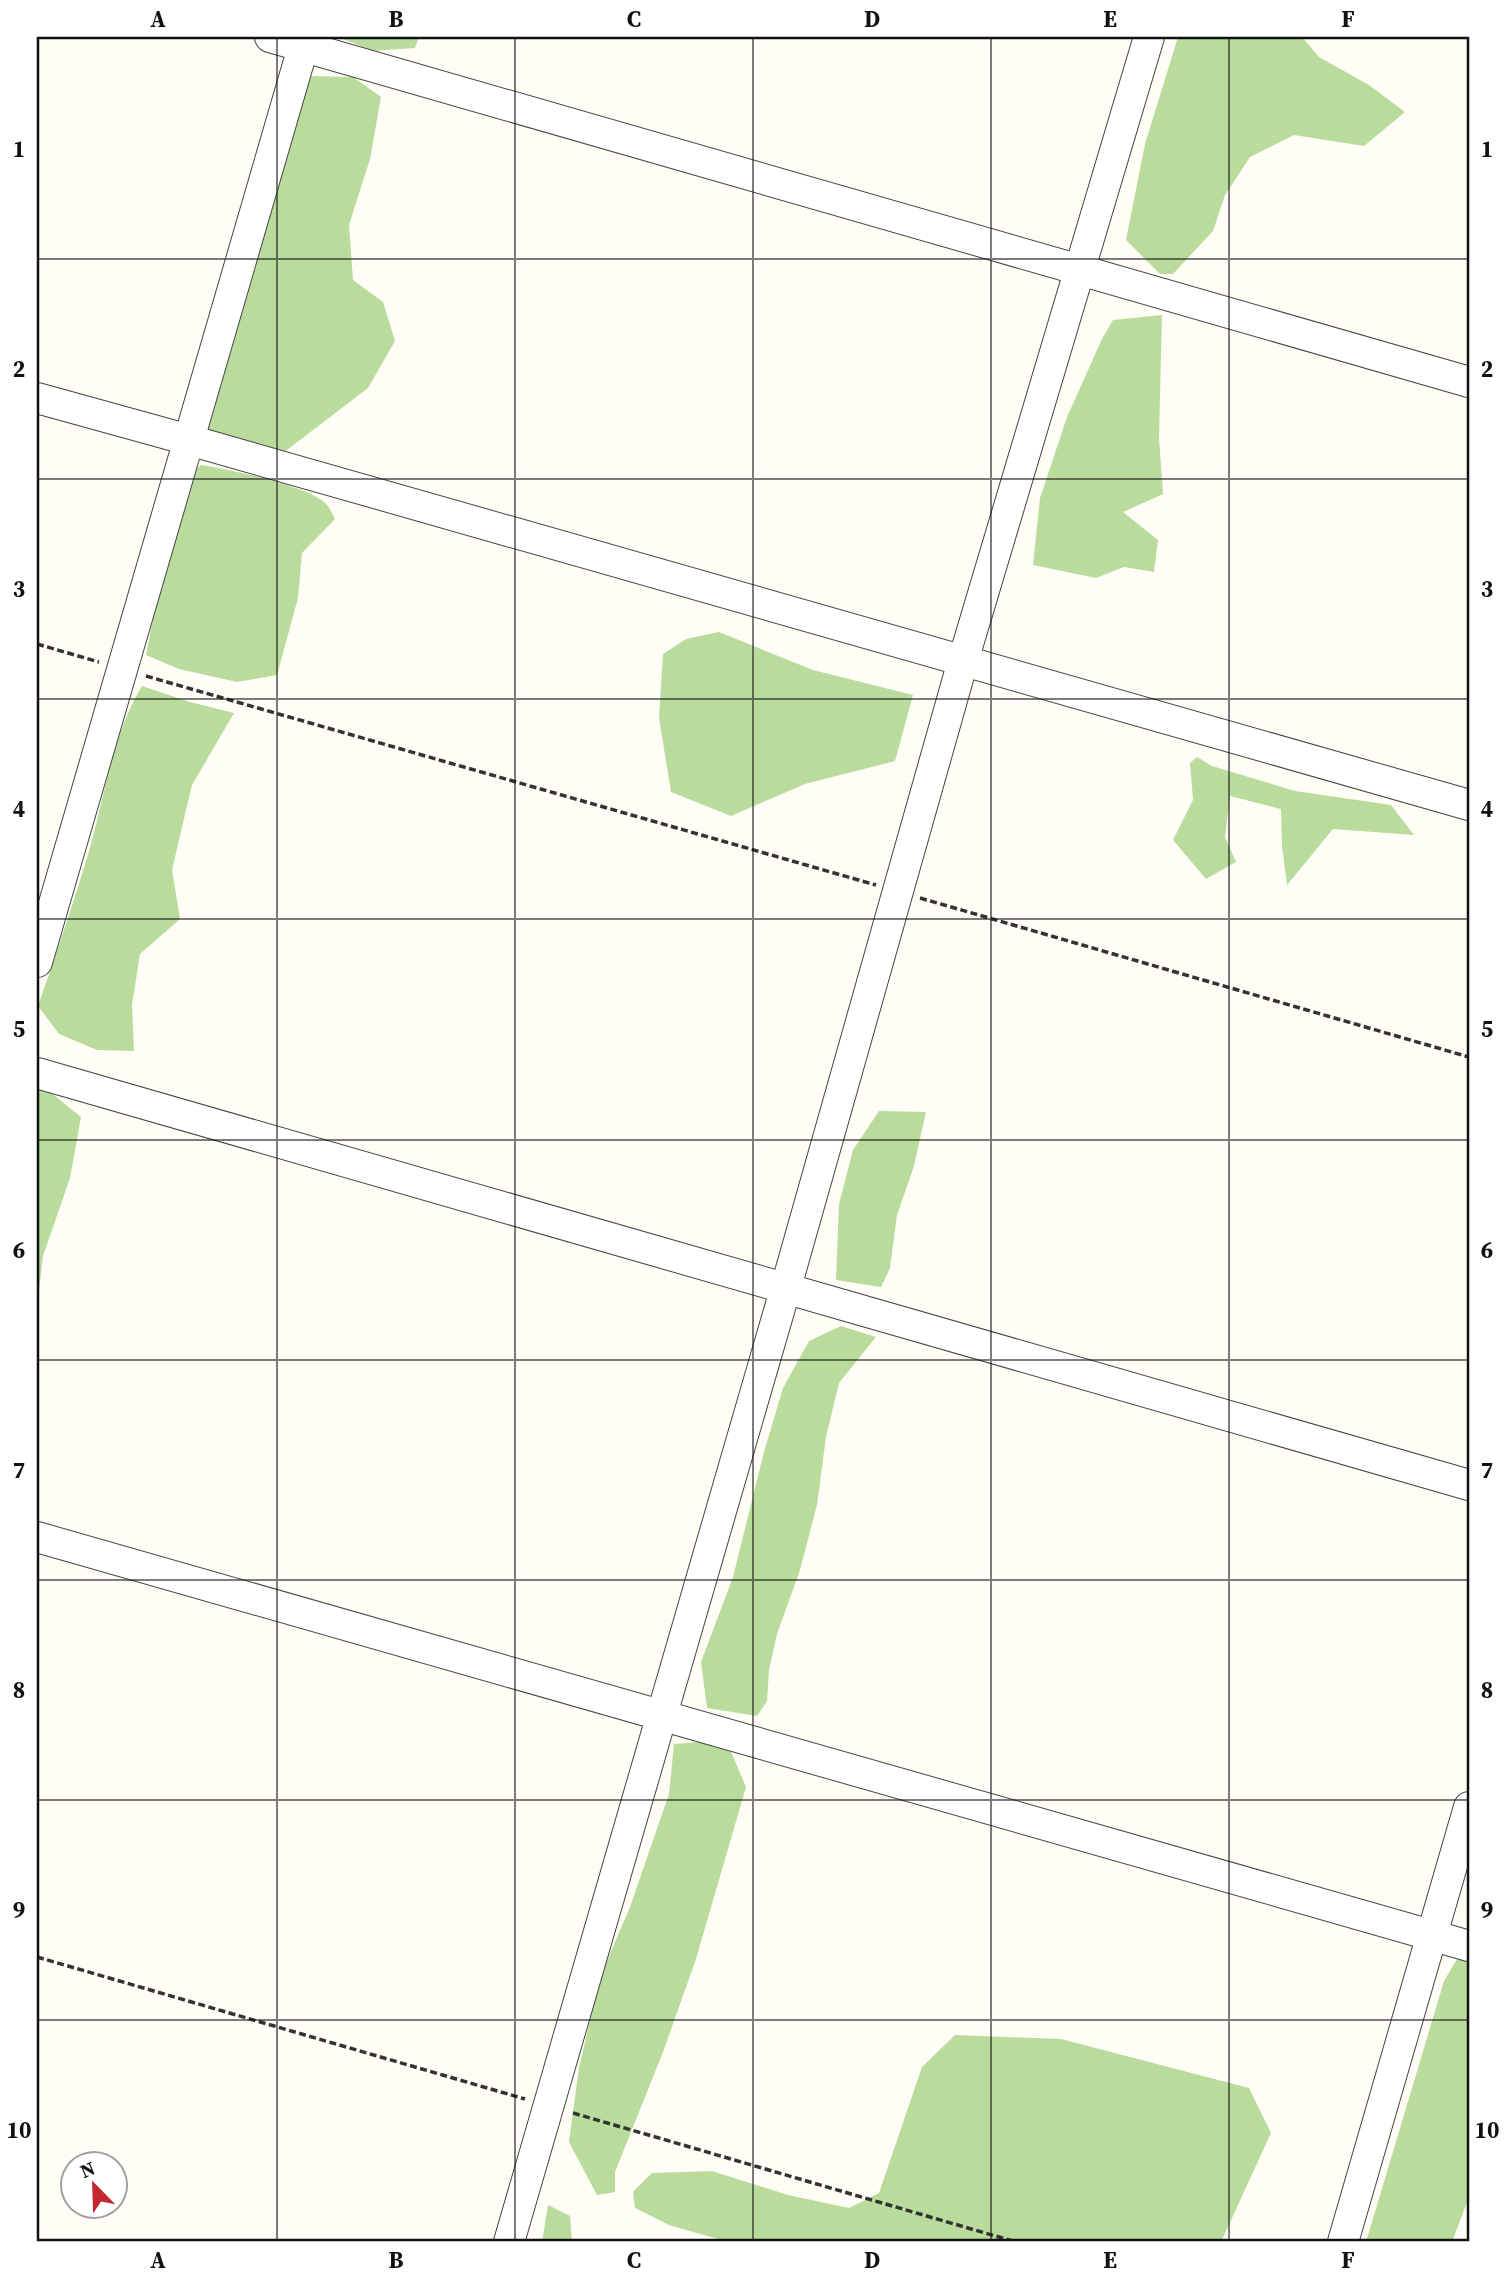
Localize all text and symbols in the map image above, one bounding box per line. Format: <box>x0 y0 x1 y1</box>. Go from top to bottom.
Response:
text: A <box>150 3 166 35</box>
text: B <box>389 3 404 35</box>
text: C <box>627 3 641 35</box>
text: D <box>864 3 880 35</box>
text: E <box>1103 3 1117 35</box>
text: F <box>1341 3 1355 35</box>
text: 1 <box>13 133 25 165</box>
text: 1 <box>1481 133 1493 165</box>
text: 2 <box>13 353 25 385</box>
text: 2 <box>1481 353 1493 385</box>
text: 3 <box>13 573 25 605</box>
text: 3 <box>1481 573 1493 605</box>
text: 4 <box>13 793 25 825</box>
text: 4 <box>1481 793 1493 825</box>
text: 5 <box>13 1013 25 1045</box>
text: 5 <box>1481 1013 1493 1045</box>
text: 6 <box>13 1234 25 1266</box>
text: 6 <box>1481 1234 1493 1266</box>
text: 7 <box>13 1454 25 1486</box>
text: 7 <box>1481 1454 1493 1486</box>
text: 8 <box>13 1674 25 1706</box>
text: 8 <box>1481 1674 1493 1706</box>
text: 9 <box>13 1894 25 1926</box>
text: 9 <box>1481 1894 1493 1926</box>
text: 10 <box>7 2114 31 2146</box>
text: 10 <box>1475 2114 1499 2146</box>
north arrow <box>60 2150 130 2220</box>
text: N <box>76 2155 99 2184</box>
text: A <box>150 2244 166 2276</box>
text: B <box>389 2244 404 2276</box>
text: C <box>627 2244 641 2276</box>
text: D <box>864 2244 880 2276</box>
text: E <box>1103 2244 1117 2276</box>
text: F <box>1341 2244 1355 2276</box>

